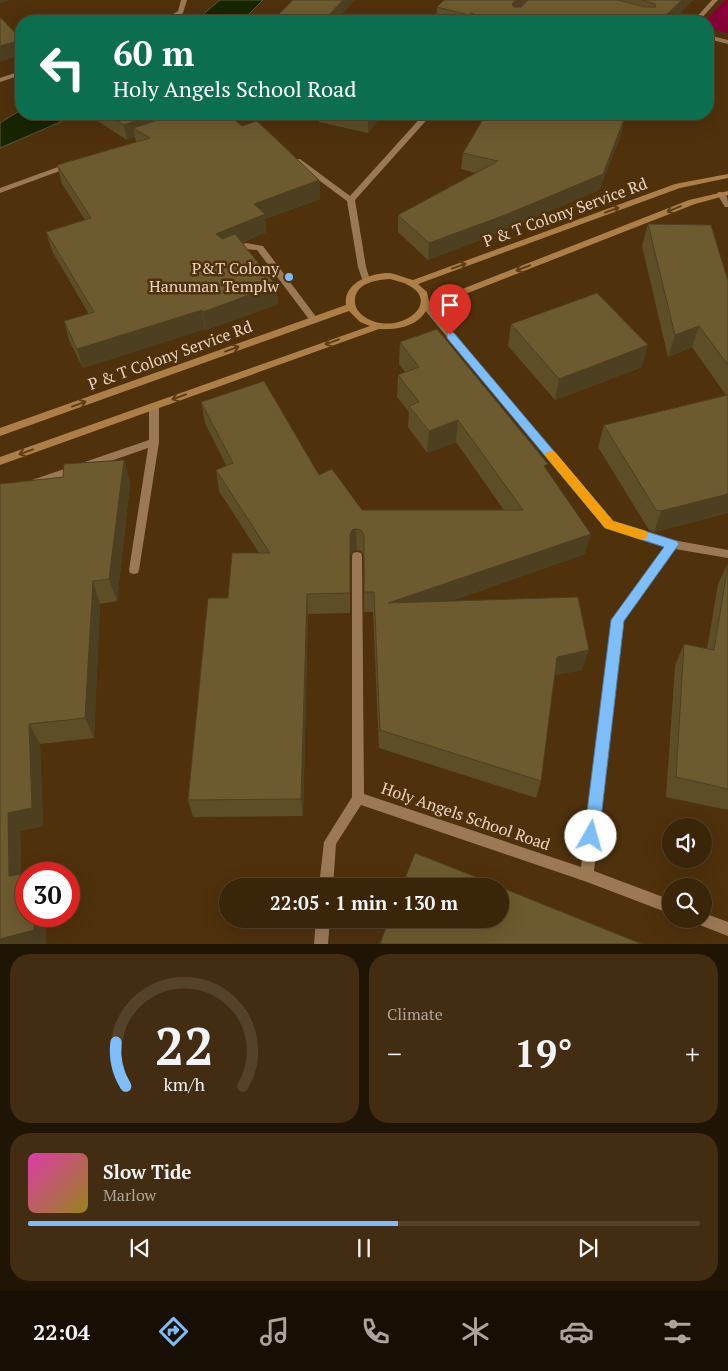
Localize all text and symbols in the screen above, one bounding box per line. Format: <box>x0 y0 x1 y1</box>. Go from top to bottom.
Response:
text: 60 m <box>113 30 194 76</box>
icon: left <box>30 35 95 100</box>
text: Holy Angels School Road <box>113 74 356 103</box>
street label: P & T Colony Service Rd <box>480 172 650 252</box>
one-way arrow <box>604 205 619 214</box>
one-way arrow <box>667 205 683 214</box>
place label: P&T Colony Hanuman Templw <box>149 257 280 297</box>
one-way arrow <box>451 261 466 270</box>
one-way arrow <box>516 264 531 273</box>
marker: P&T Colony Hanuman Templw <box>283 271 295 283</box>
pin <box>429 284 471 335</box>
icon: arrive <box>436 291 464 319</box>
street label: P & T Colony Service Rd <box>85 315 255 395</box>
one-way arrow <box>325 338 340 347</box>
one-way arrow <box>224 344 239 353</box>
one-way arrow <box>172 393 187 402</box>
one-way arrow <box>71 399 86 408</box>
one-way arrow <box>19 448 34 457</box>
street label: Holy Angels School Road <box>379 777 553 855</box>
position arrow <box>564 809 616 861</box>
map controls <box>662 818 712 928</box>
button: sound <box>662 818 712 868</box>
speed limit sign: 30 <box>15 862 80 927</box>
button: search <box>662 878 712 928</box>
text: 22:05 · 1 min · 130 m <box>270 890 458 915</box>
text: Climate <box>387 1003 443 1025</box>
text: 22 <box>155 1011 214 1080</box>
text: 19° <box>514 1028 573 1078</box>
text: − <box>387 1035 402 1072</box>
text: + <box>685 1035 700 1072</box>
text: km/h <box>164 1072 206 1096</box>
text: Slow Tide <box>103 1159 192 1184</box>
text: Marlow <box>103 1184 156 1206</box>
icon: previous <box>126 1234 154 1262</box>
icon: pause <box>350 1234 378 1262</box>
icon: next <box>574 1234 602 1262</box>
icon: directions <box>156 1314 191 1349</box>
icon: music <box>257 1314 292 1349</box>
icon: phone <box>358 1314 393 1349</box>
icon: climate <box>458 1314 493 1349</box>
icon: car <box>559 1314 594 1349</box>
icon: filters <box>660 1314 695 1349</box>
text: 22:04 <box>33 1317 90 1346</box>

